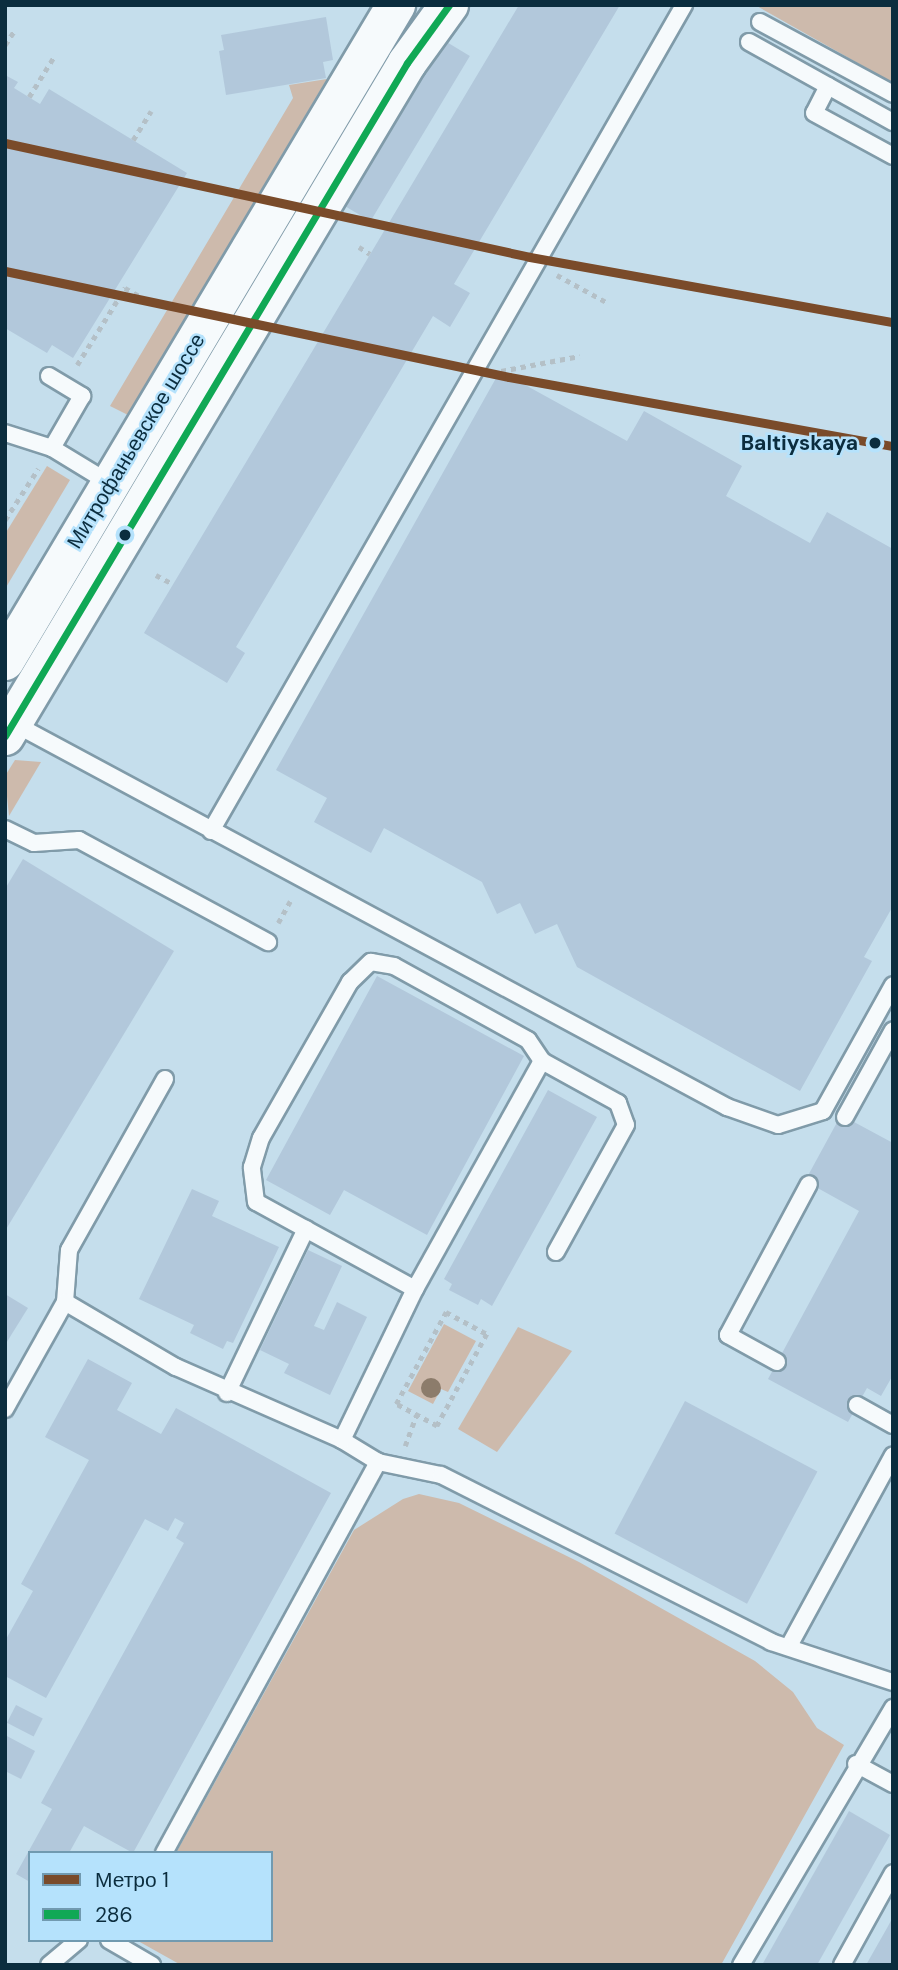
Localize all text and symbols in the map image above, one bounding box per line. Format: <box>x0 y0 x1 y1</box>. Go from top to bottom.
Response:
street label: Митрофаньевское шоссе <box>62 329 210 553</box>
place label: Baltiyskaya <box>741 430 858 456</box>
marker: Baltiyskaya <box>864 432 886 454</box>
unlabelled marker <box>118 528 132 542</box>
legend <box>28 1851 273 1942</box>
text: Метро 1 <box>95 1866 169 1894</box>
text: 286 <box>95 1901 133 1929</box>

